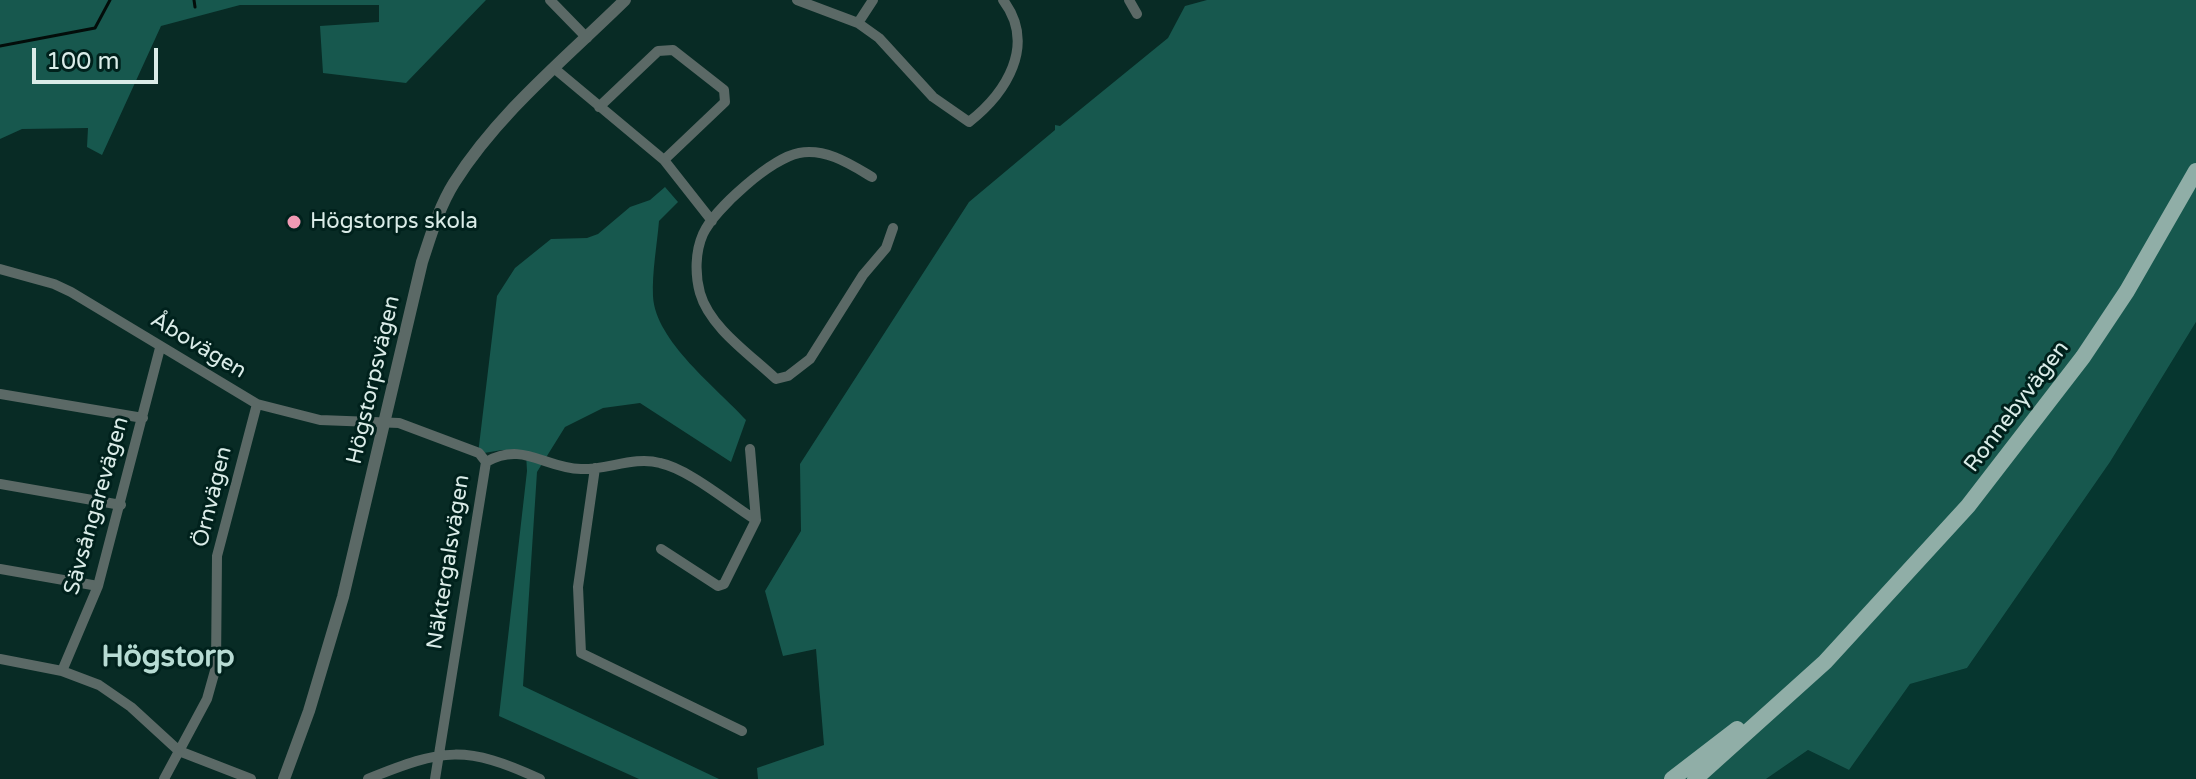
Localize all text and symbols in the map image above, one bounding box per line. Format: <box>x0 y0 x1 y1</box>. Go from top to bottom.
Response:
scale bar <box>36 32 162 82</box>
text: 100 m <box>46 47 120 76</box>
place label: Högstorps skola <box>310 209 478 235</box>
marker: Högstorps skola <box>285 213 303 231</box>
street label: Högstorpsvägen <box>342 293 406 467</box>
street label: Åbovägen <box>145 307 251 385</box>
street label: Ronnebyvägen <box>1959 336 2075 478</box>
street label: Sävsångarevägen <box>59 414 135 598</box>
street label: Örnvägen <box>188 444 238 550</box>
street label: Näktergalsvägen <box>422 473 476 651</box>
district label: Högstorp <box>101 640 235 676</box>

